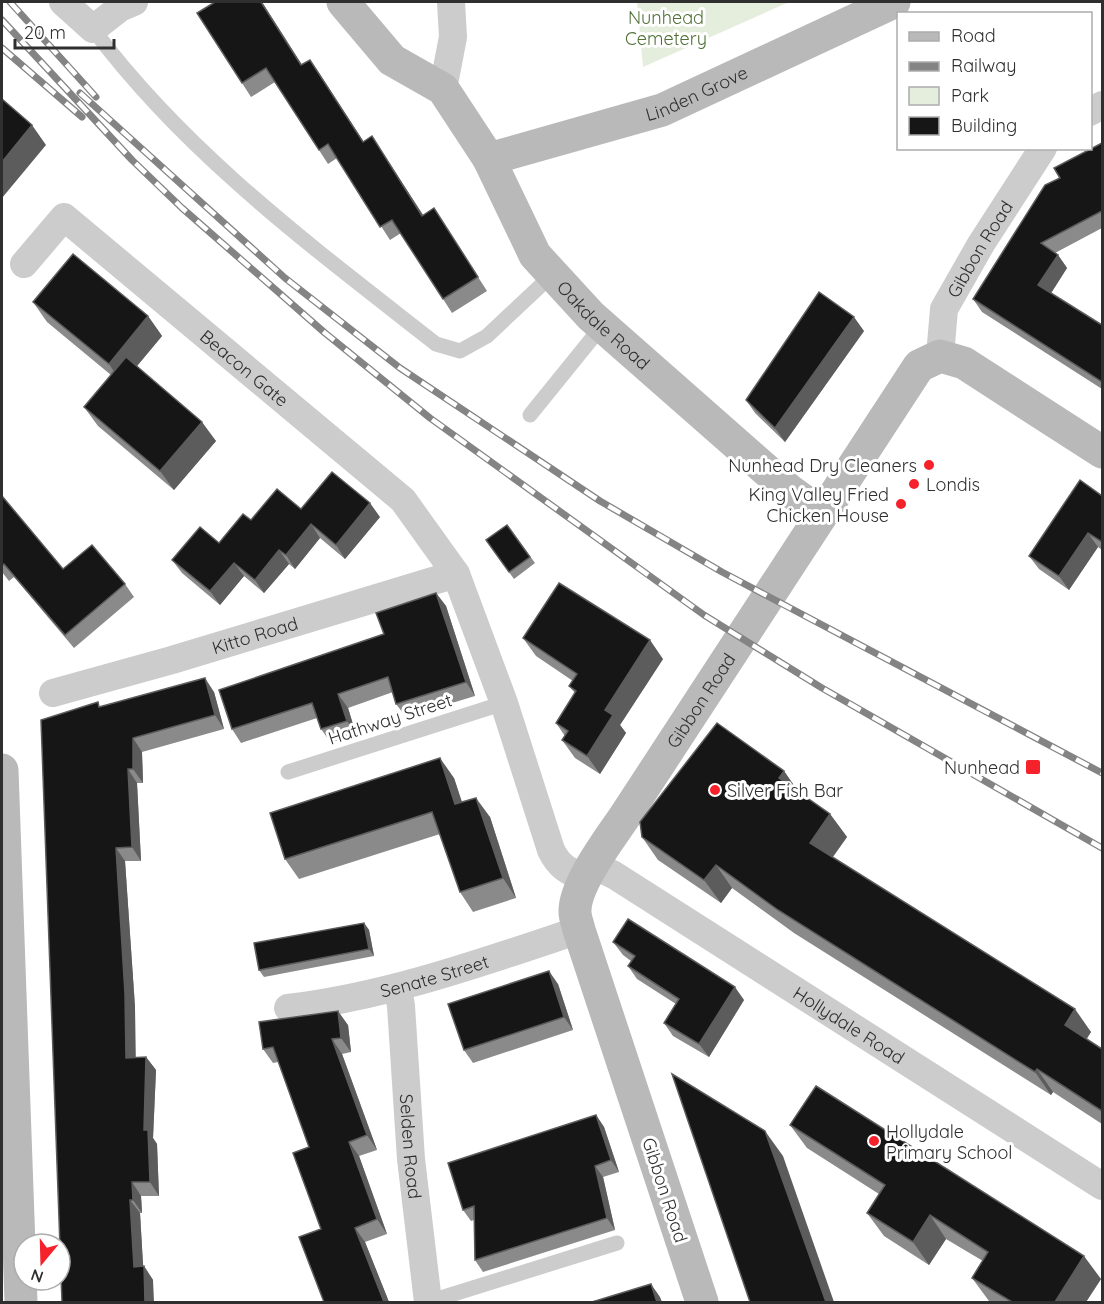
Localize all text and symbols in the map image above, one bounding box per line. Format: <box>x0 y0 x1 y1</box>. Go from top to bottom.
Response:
park label: Nunhead Cemetery <box>625 6 707 50</box>
scale bar <box>15 12 114 50</box>
legend <box>897 12 1092 150</box>
text: 20 m <box>24 21 66 44</box>
text: Road <box>951 24 996 47</box>
text: Railway <box>951 54 1017 77</box>
street label: Linden Grove <box>643 60 751 126</box>
text: Park <box>951 84 989 107</box>
text: Building <box>951 114 1017 137</box>
street label: Gibbon Road <box>942 196 1018 301</box>
street label: Oakdale Road <box>553 276 655 374</box>
street label: Beacon Gate <box>196 324 294 411</box>
place label: Nunhead Dry Cleaners <box>728 454 917 477</box>
marker: Nunhead Dry Cleaners <box>922 458 936 472</box>
place label: Londis <box>926 473 980 496</box>
marker: Londis <box>907 477 921 491</box>
place label: King Valley Fried Chicken House <box>749 483 889 527</box>
marker: King Valley Fried Chicken House <box>894 497 908 511</box>
street label: Kitto Road <box>209 611 301 659</box>
street label: Gibbon Road <box>661 648 740 752</box>
street label: Hathway Street <box>325 688 455 750</box>
place label: Nunhead <box>944 756 1020 779</box>
marker: Nunhead <box>1024 758 1042 776</box>
place label: Silver Fish Bar <box>727 779 843 802</box>
marker: Silver Fish Bar <box>708 783 722 797</box>
street label: Senate Street <box>378 949 492 1002</box>
street label: Hollydale Road <box>789 981 909 1069</box>
street label: Selden Road <box>395 1093 427 1200</box>
place label: Hollydale Primary School <box>886 1120 1012 1164</box>
marker: Hollydale Primary School <box>867 1134 881 1148</box>
street label: Gibbon Road <box>637 1135 693 1245</box>
north arrow <box>12 1232 72 1292</box>
text: N <box>28 1265 46 1288</box>

